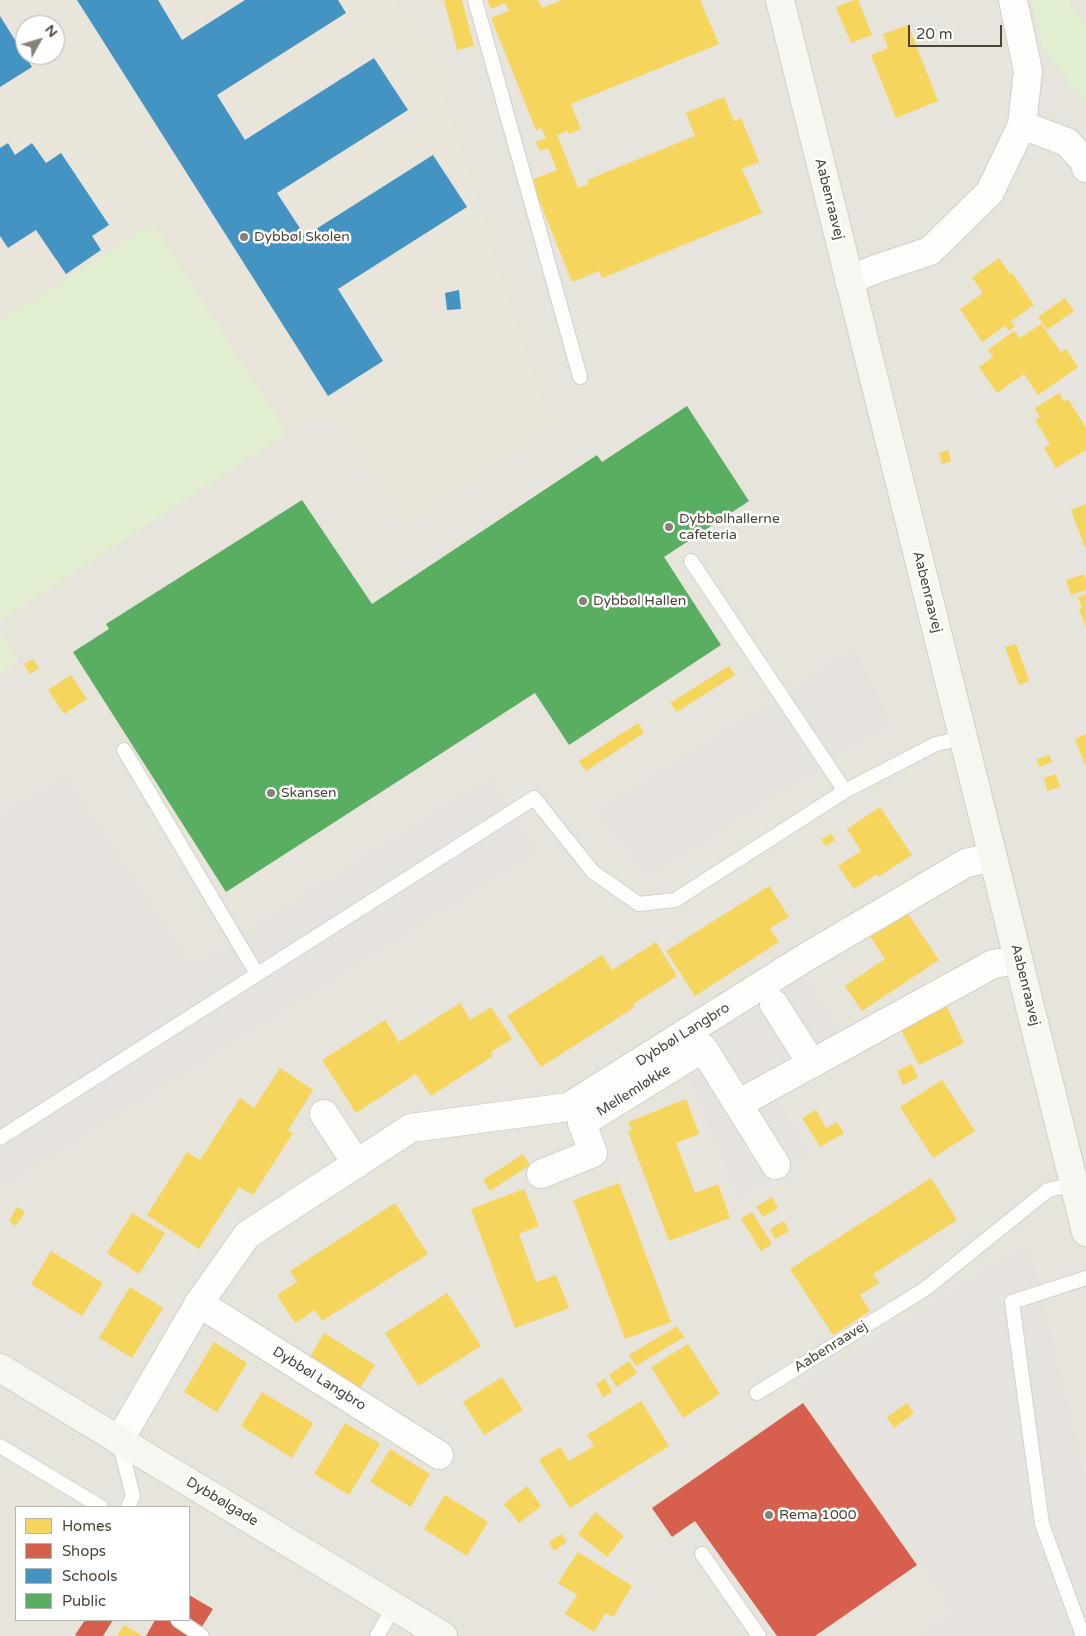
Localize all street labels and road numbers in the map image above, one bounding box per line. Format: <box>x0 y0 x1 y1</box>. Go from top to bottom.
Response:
street label: Aabenraavej <box>811 157 847 241</box>
street label: Aabenraavej <box>909 550 945 634</box>
street label: Aabenraavej <box>1007 943 1043 1027</box>
street label: Dybbøl Langbro <box>633 999 733 1071</box>
street label: Mellemløkke <box>594 1062 674 1120</box>
street label: Aabenraavej <box>791 1318 871 1376</box>
street label: Dybbøl Langbro <box>269 1343 369 1415</box>
street label: Dybbølgade <box>183 1474 261 1530</box>

